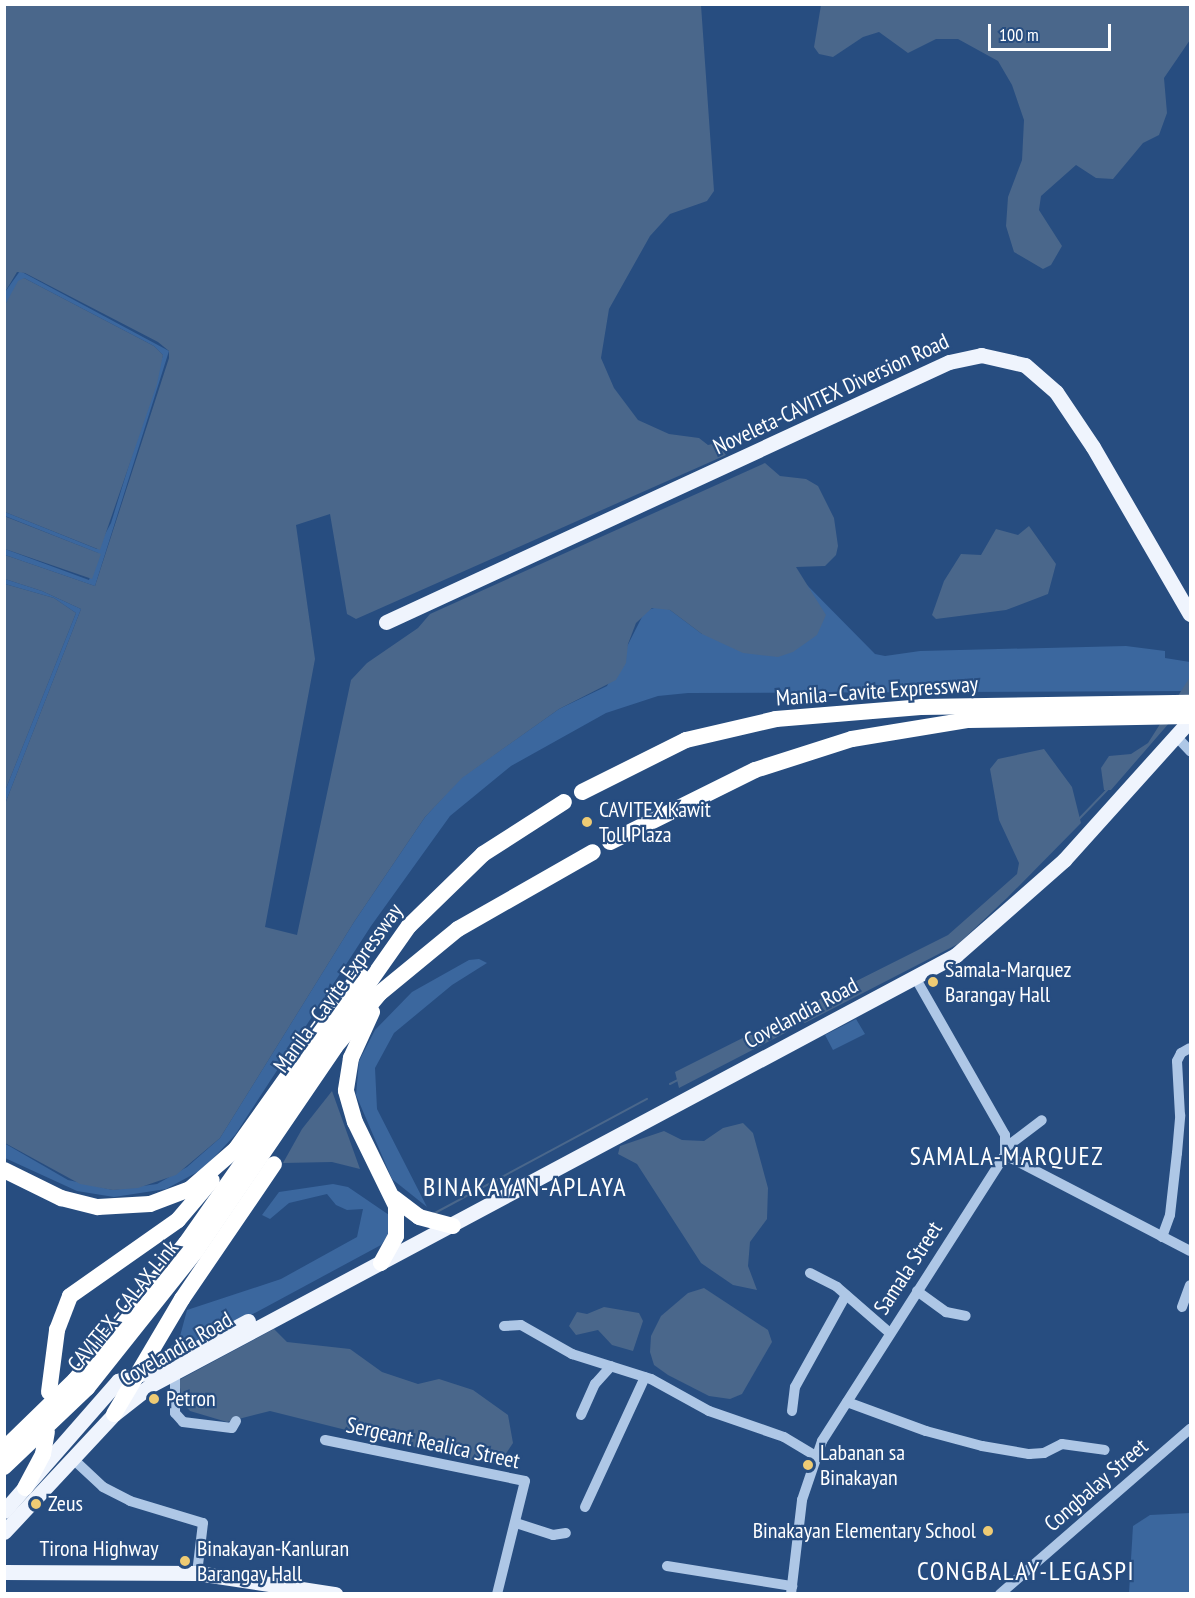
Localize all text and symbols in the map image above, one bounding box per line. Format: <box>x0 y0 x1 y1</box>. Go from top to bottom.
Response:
scale bar <box>991 12 1114 50</box>
text: 100 m <box>999 23 1039 46</box>
street label: Noveleta-CAVITEX Diversion Road <box>709 328 953 460</box>
street label: Manila–Cavite Expressway <box>775 671 979 711</box>
place label: CAVITEX Kawit Toll Plaza <box>599 796 711 848</box>
marker: CAVITEX Kawit Toll Plaza <box>580 815 594 829</box>
street label: Manila–Cavite Expressway <box>268 898 408 1078</box>
place label: Samala-Marquez Barangay Hall <box>945 956 1071 1008</box>
street label: Covelandia Road <box>740 972 862 1054</box>
marker: Samala-Marquez Barangay Hall <box>926 975 940 989</box>
district label: SAMALA-MARQUEZ <box>910 1140 1104 1172</box>
district label: BINAKAYAN-APLAYA <box>423 1171 627 1203</box>
street label: Samala Street <box>868 1217 948 1319</box>
street label: CAVITEX–CALAX Link <box>62 1235 184 1377</box>
street label: Covelandia Road <box>115 1306 237 1392</box>
place label: Petron <box>166 1386 216 1412</box>
marker: Petron <box>147 1392 161 1406</box>
street label: Sergeant Realica Street <box>344 1412 522 1474</box>
street label: Congbalay Street <box>1039 1433 1153 1537</box>
place label: Labanan sa Binakayan <box>820 1439 905 1490</box>
marker: Labanan sa Binakayan <box>801 1458 815 1472</box>
place label: Zeus <box>48 1491 83 1517</box>
marker: Zeus <box>29 1497 43 1511</box>
place label: Binakayan Elementary School <box>752 1518 976 1544</box>
marker: Binakayan Elementary School <box>981 1524 995 1538</box>
place label: Binakayan-Kanluran Barangay Hall <box>197 1535 349 1586</box>
street label: Tirona Highway <box>39 1536 159 1562</box>
marker: Binakayan-Kanluran Barangay Hall <box>178 1554 192 1568</box>
district label: CONGBALAY-LEGASPI <box>917 1555 1135 1587</box>

